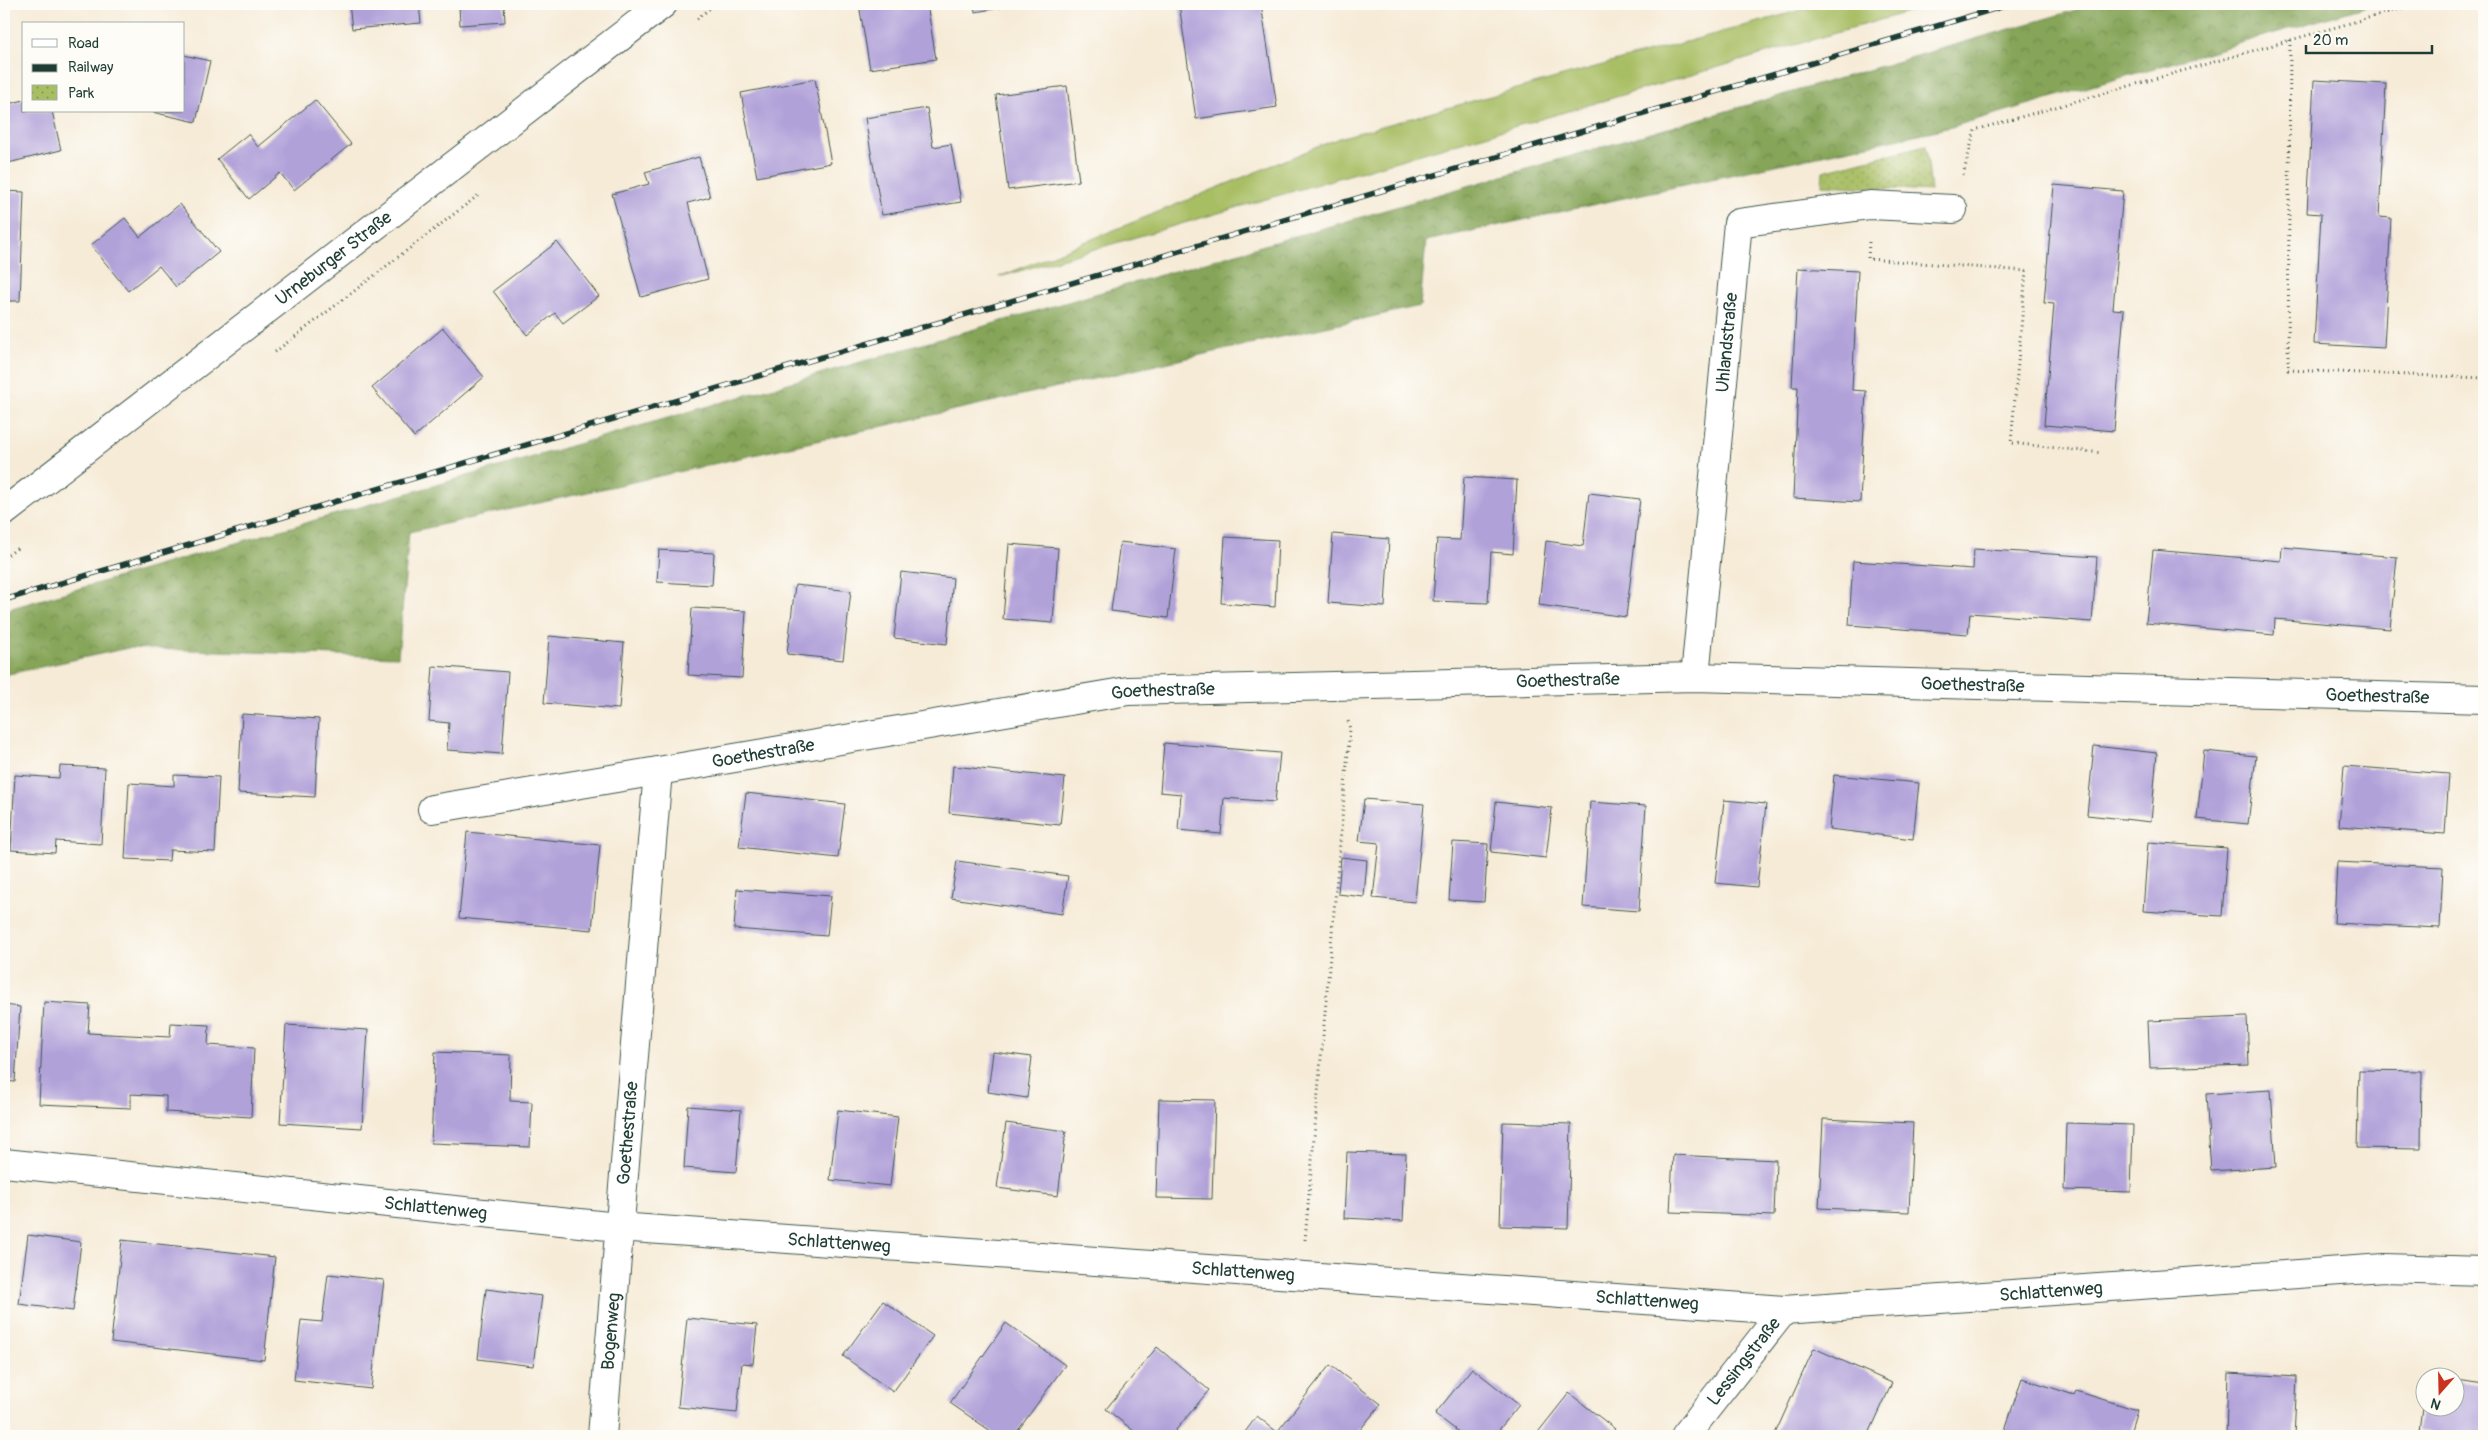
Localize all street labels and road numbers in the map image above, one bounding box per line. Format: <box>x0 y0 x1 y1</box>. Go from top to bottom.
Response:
street label: Urneburger Straße <box>271 206 397 311</box>
street label: Uhlandstraße <box>1711 291 1743 394</box>
street label: Goethestraße <box>1516 668 1620 693</box>
street label: Goethestraße <box>1920 672 2025 698</box>
street label: Goethestraße <box>1109 678 1215 706</box>
street label: Goethestraße <box>2325 684 2430 709</box>
street label: Goethestraße <box>710 734 816 774</box>
street label: Goethestraße <box>612 1080 644 1186</box>
street label: Schlattenweg <box>383 1192 488 1225</box>
street label: Schlattenweg <box>787 1228 892 1258</box>
street label: Schlattenweg <box>1191 1257 1296 1287</box>
street label: Schlattenweg <box>1999 1277 2104 1307</box>
street label: Schlattenweg <box>1595 1286 1700 1316</box>
street label: Bogenweg <box>597 1292 626 1371</box>
street label: Lessingstraße <box>1702 1313 1786 1410</box>

